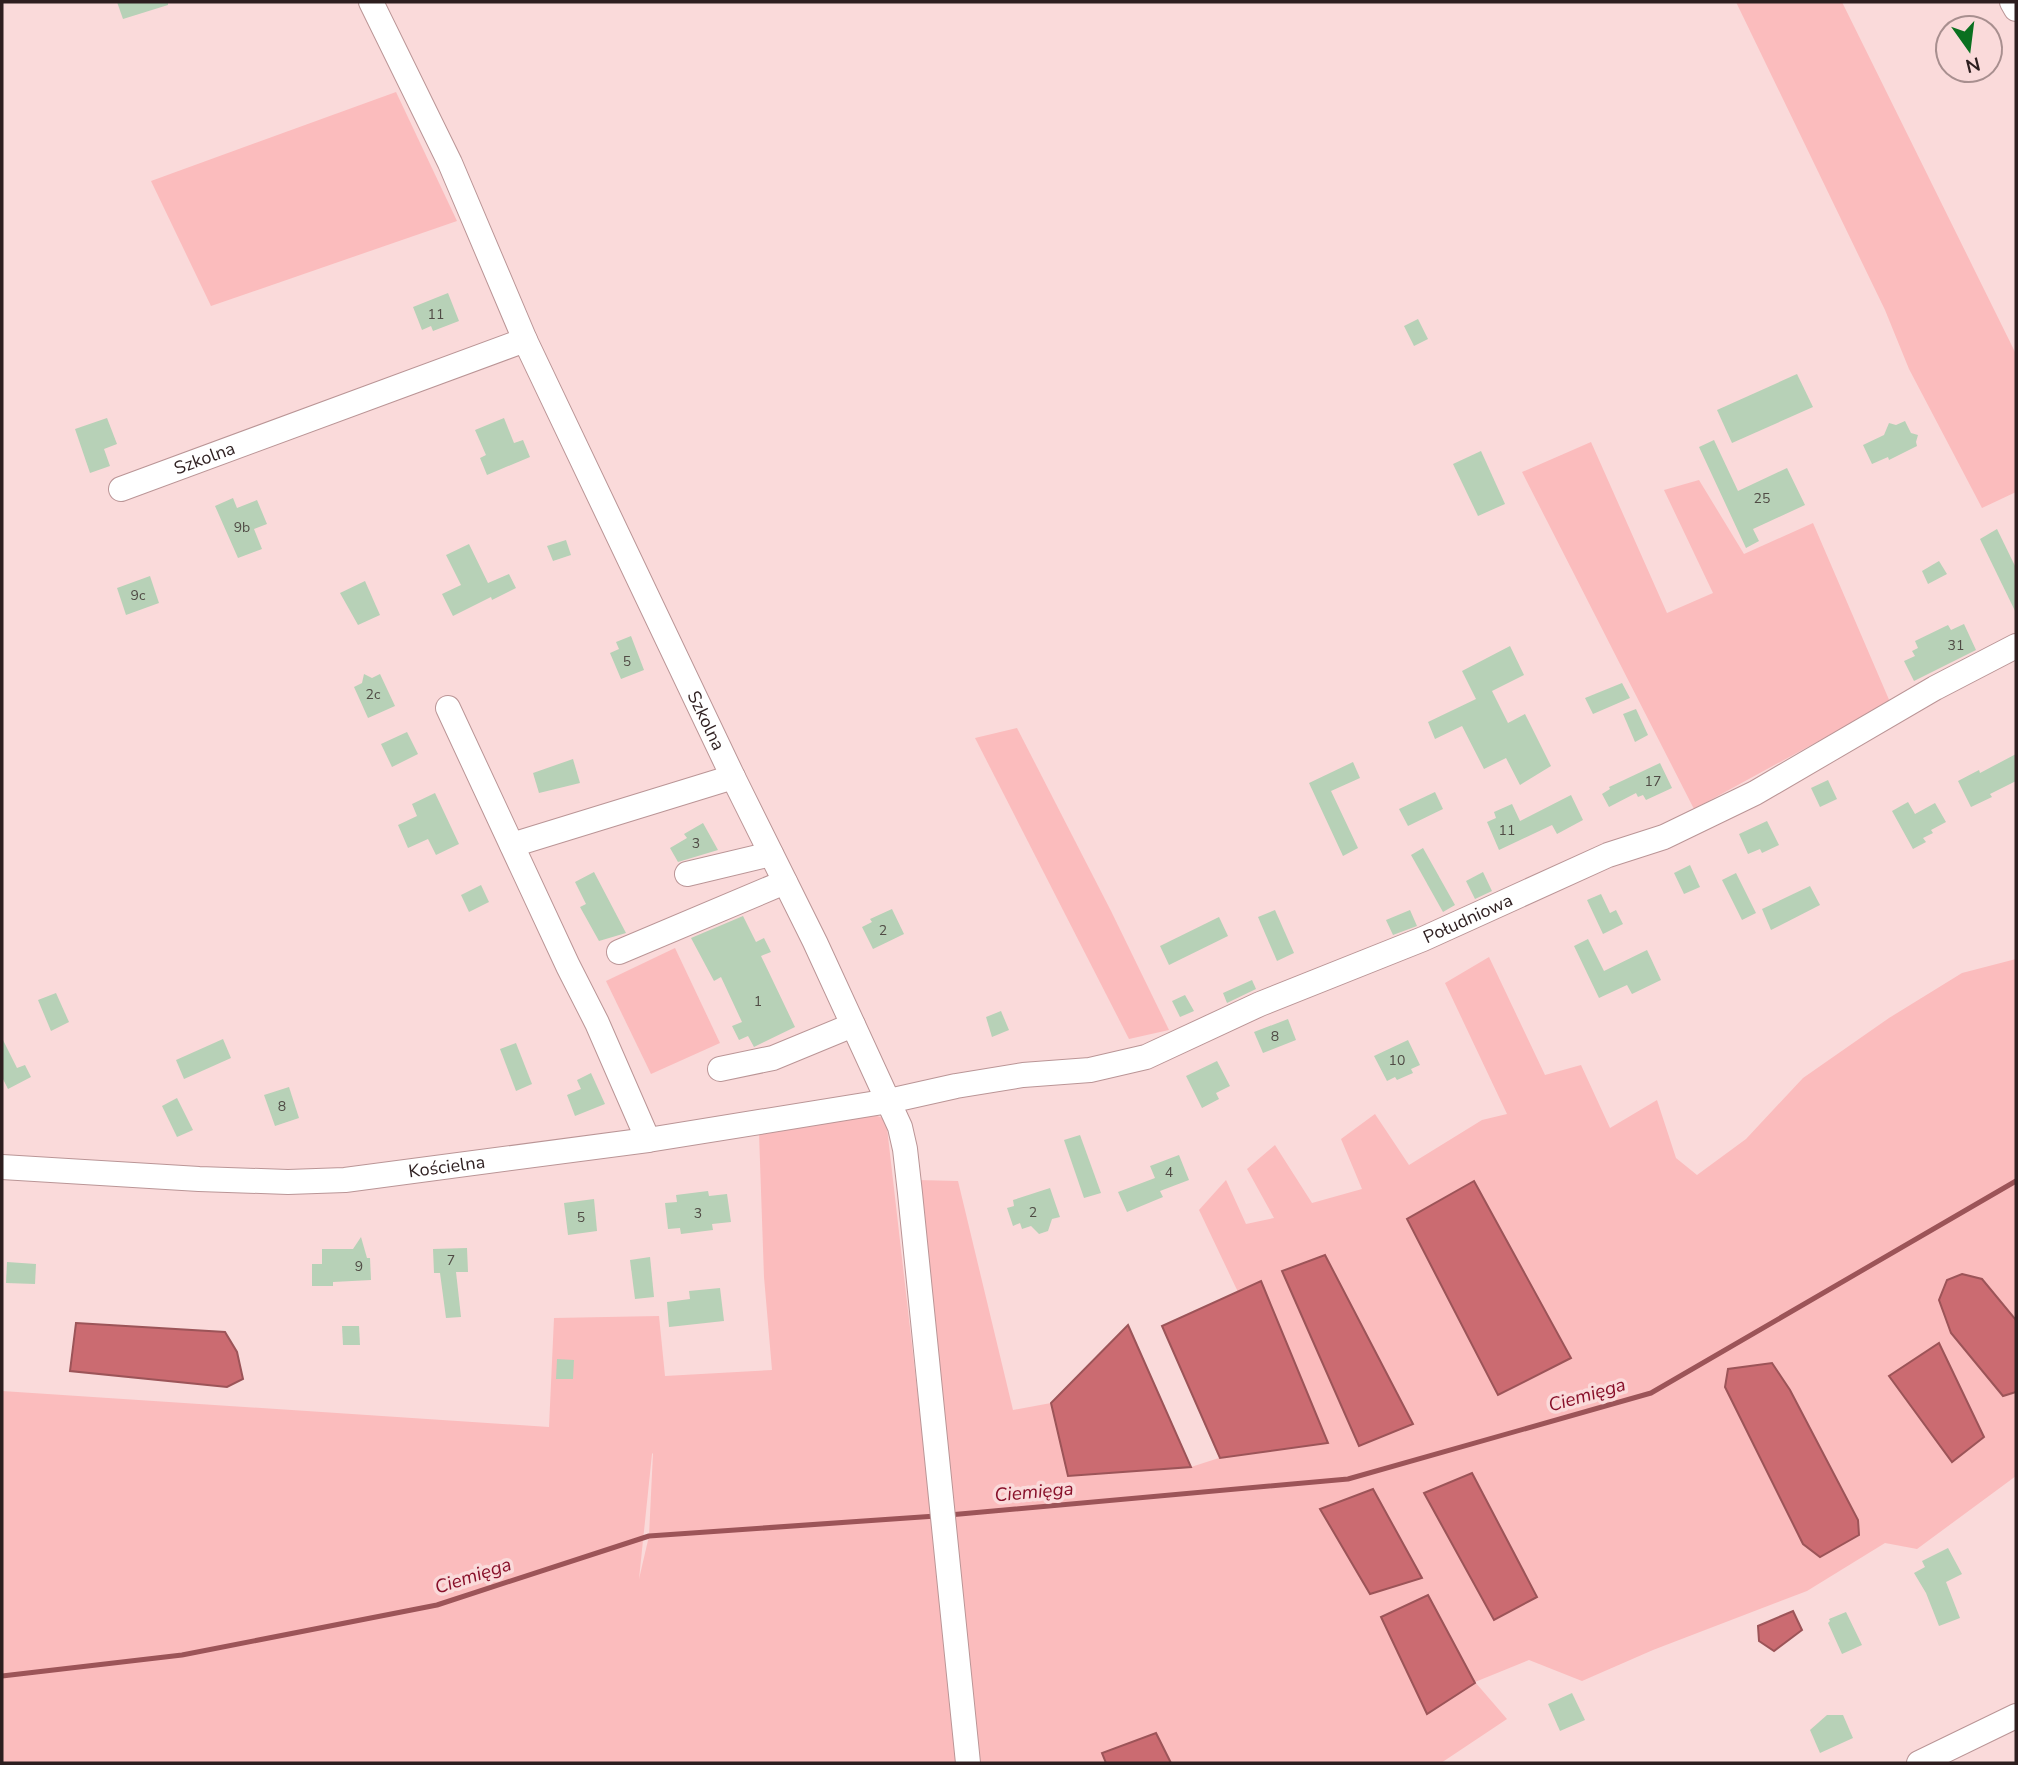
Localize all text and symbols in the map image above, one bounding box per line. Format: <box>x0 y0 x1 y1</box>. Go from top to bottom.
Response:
north arrow <box>1934 14 2004 84</box>
text: N <box>1963 50 1983 79</box>
house number: 11 <box>428 305 444 324</box>
street label: Szkolna <box>171 436 238 480</box>
house number: 25 <box>1754 489 1770 508</box>
house number: 9b <box>234 518 250 537</box>
house number: 9c <box>131 586 146 605</box>
house number: 31 <box>1948 636 1964 655</box>
house number: 5 <box>623 652 631 671</box>
house number: 2c <box>366 685 381 704</box>
street label: Szkolna <box>682 687 731 754</box>
house number: 17 <box>1645 772 1661 791</box>
house number: 11 <box>1499 821 1515 840</box>
house number: 3 <box>692 834 700 853</box>
street label: Południowa <box>1419 888 1517 949</box>
house number: 2 <box>879 921 887 940</box>
house number: 1 <box>754 992 762 1011</box>
house number: 8 <box>1271 1027 1279 1046</box>
house number: 10 <box>1389 1051 1405 1070</box>
house number: 8 <box>278 1097 286 1116</box>
street label: Kościelna <box>407 1150 486 1184</box>
house number: 4 <box>1165 1163 1173 1182</box>
house number: 2 <box>1029 1203 1037 1222</box>
house number: 3 <box>694 1204 702 1223</box>
house number: 5 <box>577 1208 585 1227</box>
house number: 7 <box>447 1251 455 1270</box>
house number: 9 <box>355 1257 363 1276</box>
water label: Ciemięga <box>1545 1372 1629 1418</box>
water label: Ciemięga <box>993 1476 1075 1508</box>
water label: Ciemięga <box>431 1551 515 1601</box>

